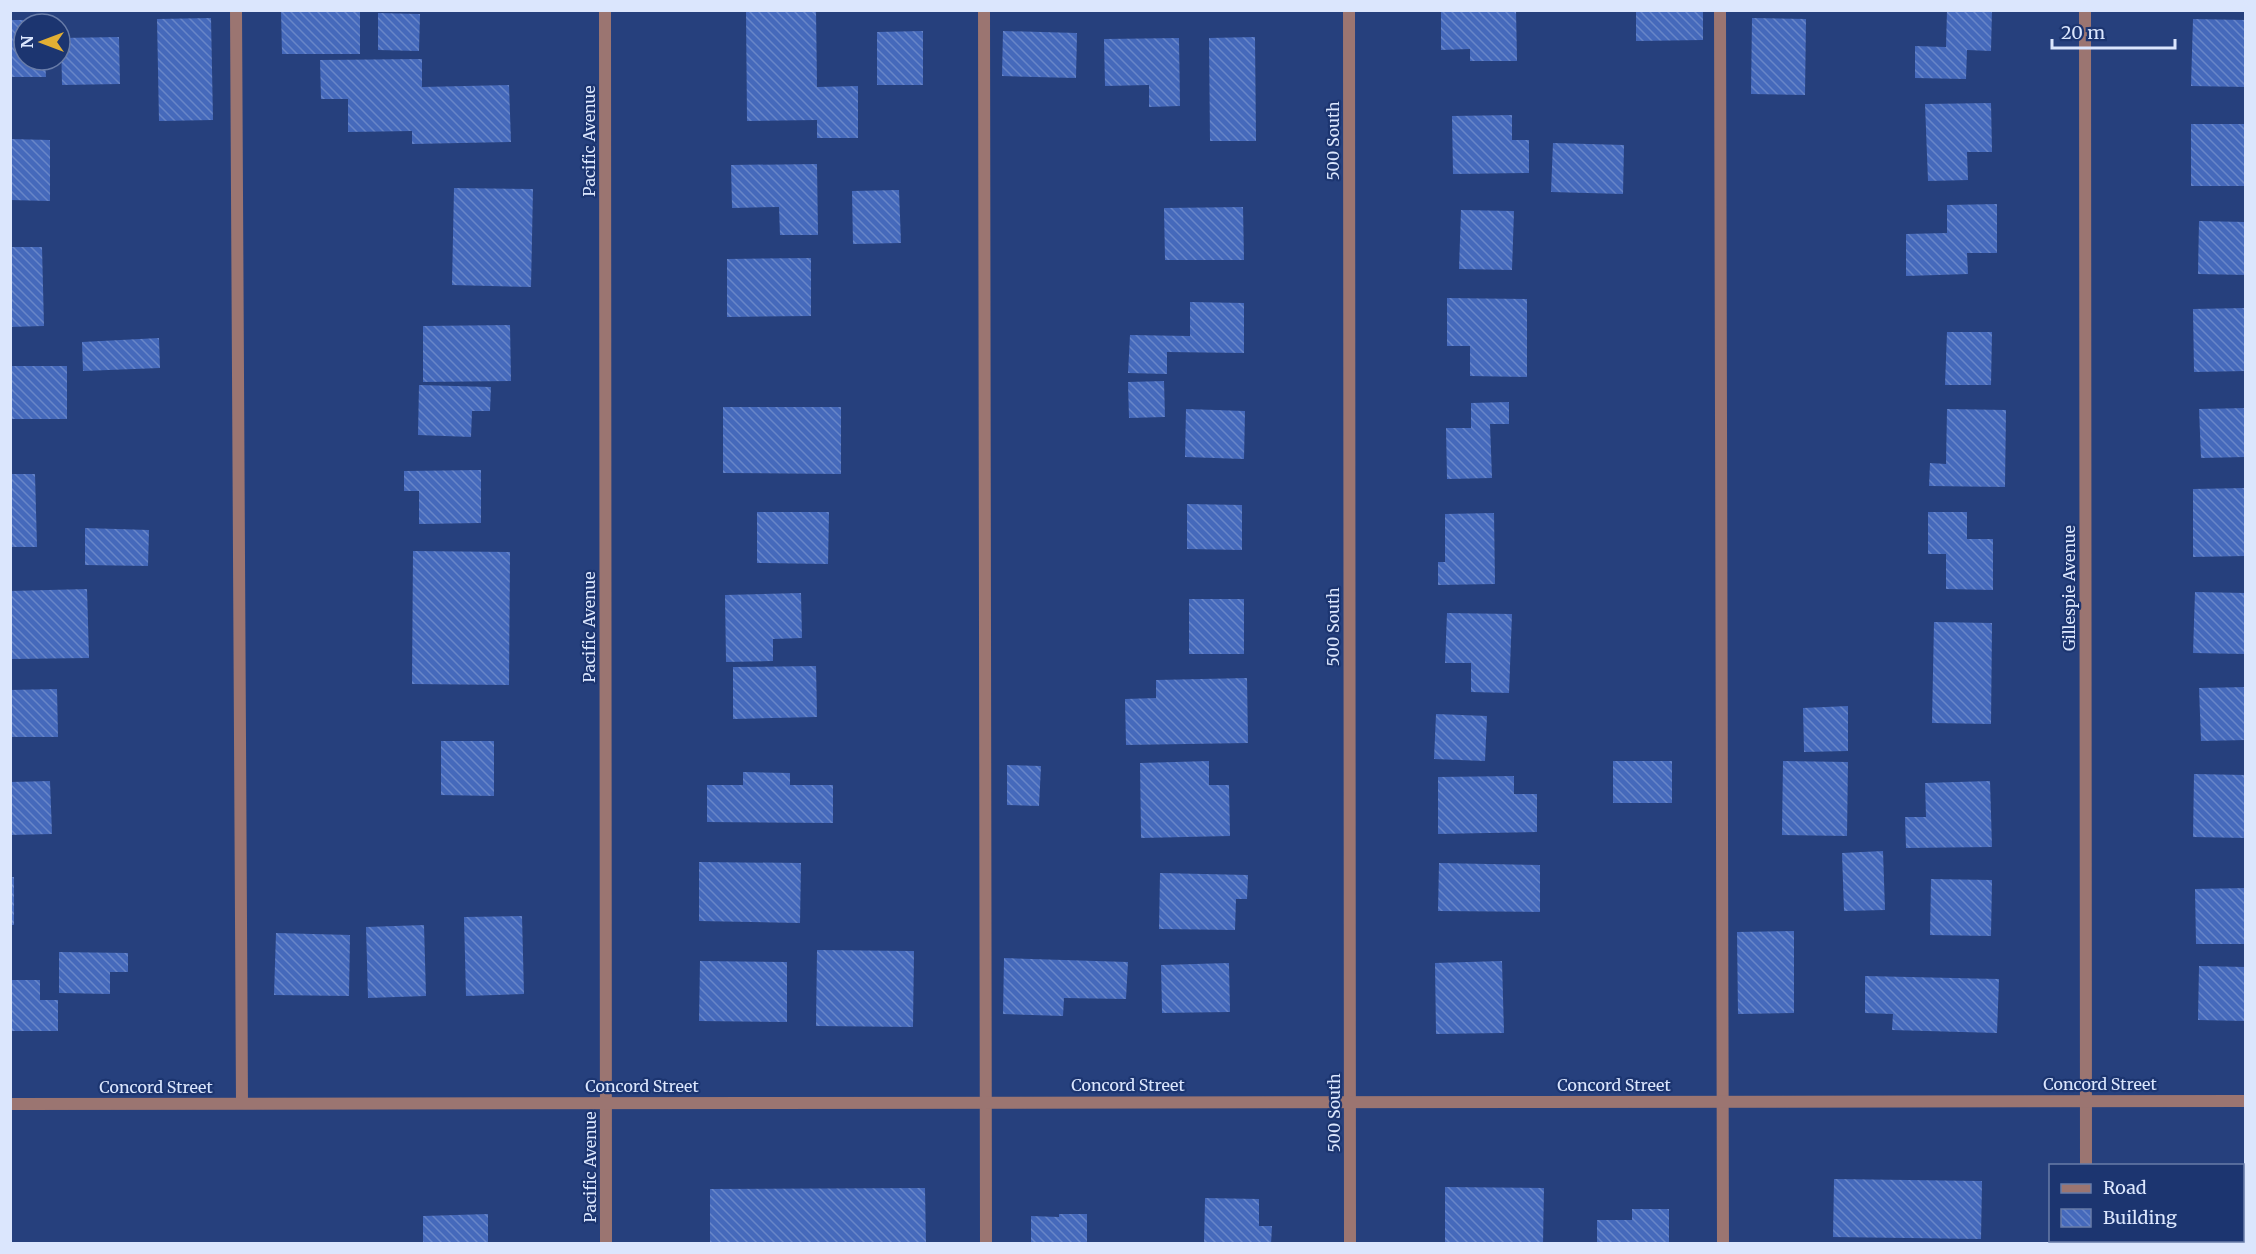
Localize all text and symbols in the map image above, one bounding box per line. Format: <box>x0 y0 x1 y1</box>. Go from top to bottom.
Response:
north arrow <box>12 12 72 72</box>
scale bar <box>2052 12 2175 50</box>
text: 20 m <box>2061 21 2105 44</box>
text: N <box>17 35 37 48</box>
street label: Pacific Avenue <box>579 85 599 197</box>
street label: 500 South <box>1323 101 1343 181</box>
street label: Gillespie Avenue <box>2059 525 2079 651</box>
street label: Pacific Avenue <box>579 571 599 683</box>
street label: 500 South <box>1323 587 1343 667</box>
street label: 500 South <box>1324 1073 1344 1153</box>
street label: Concord Street <box>2043 1074 2157 1094</box>
street label: Concord Street <box>1071 1075 1185 1095</box>
street label: Concord Street <box>1557 1075 1671 1095</box>
street label: Concord Street <box>585 1076 699 1096</box>
street label: Concord Street <box>99 1077 213 1097</box>
street label: Pacific Avenue <box>580 1111 600 1223</box>
legend <box>2049 1164 2244 1242</box>
text: Road <box>2103 1176 2147 1199</box>
text: Building <box>2103 1206 2177 1229</box>

